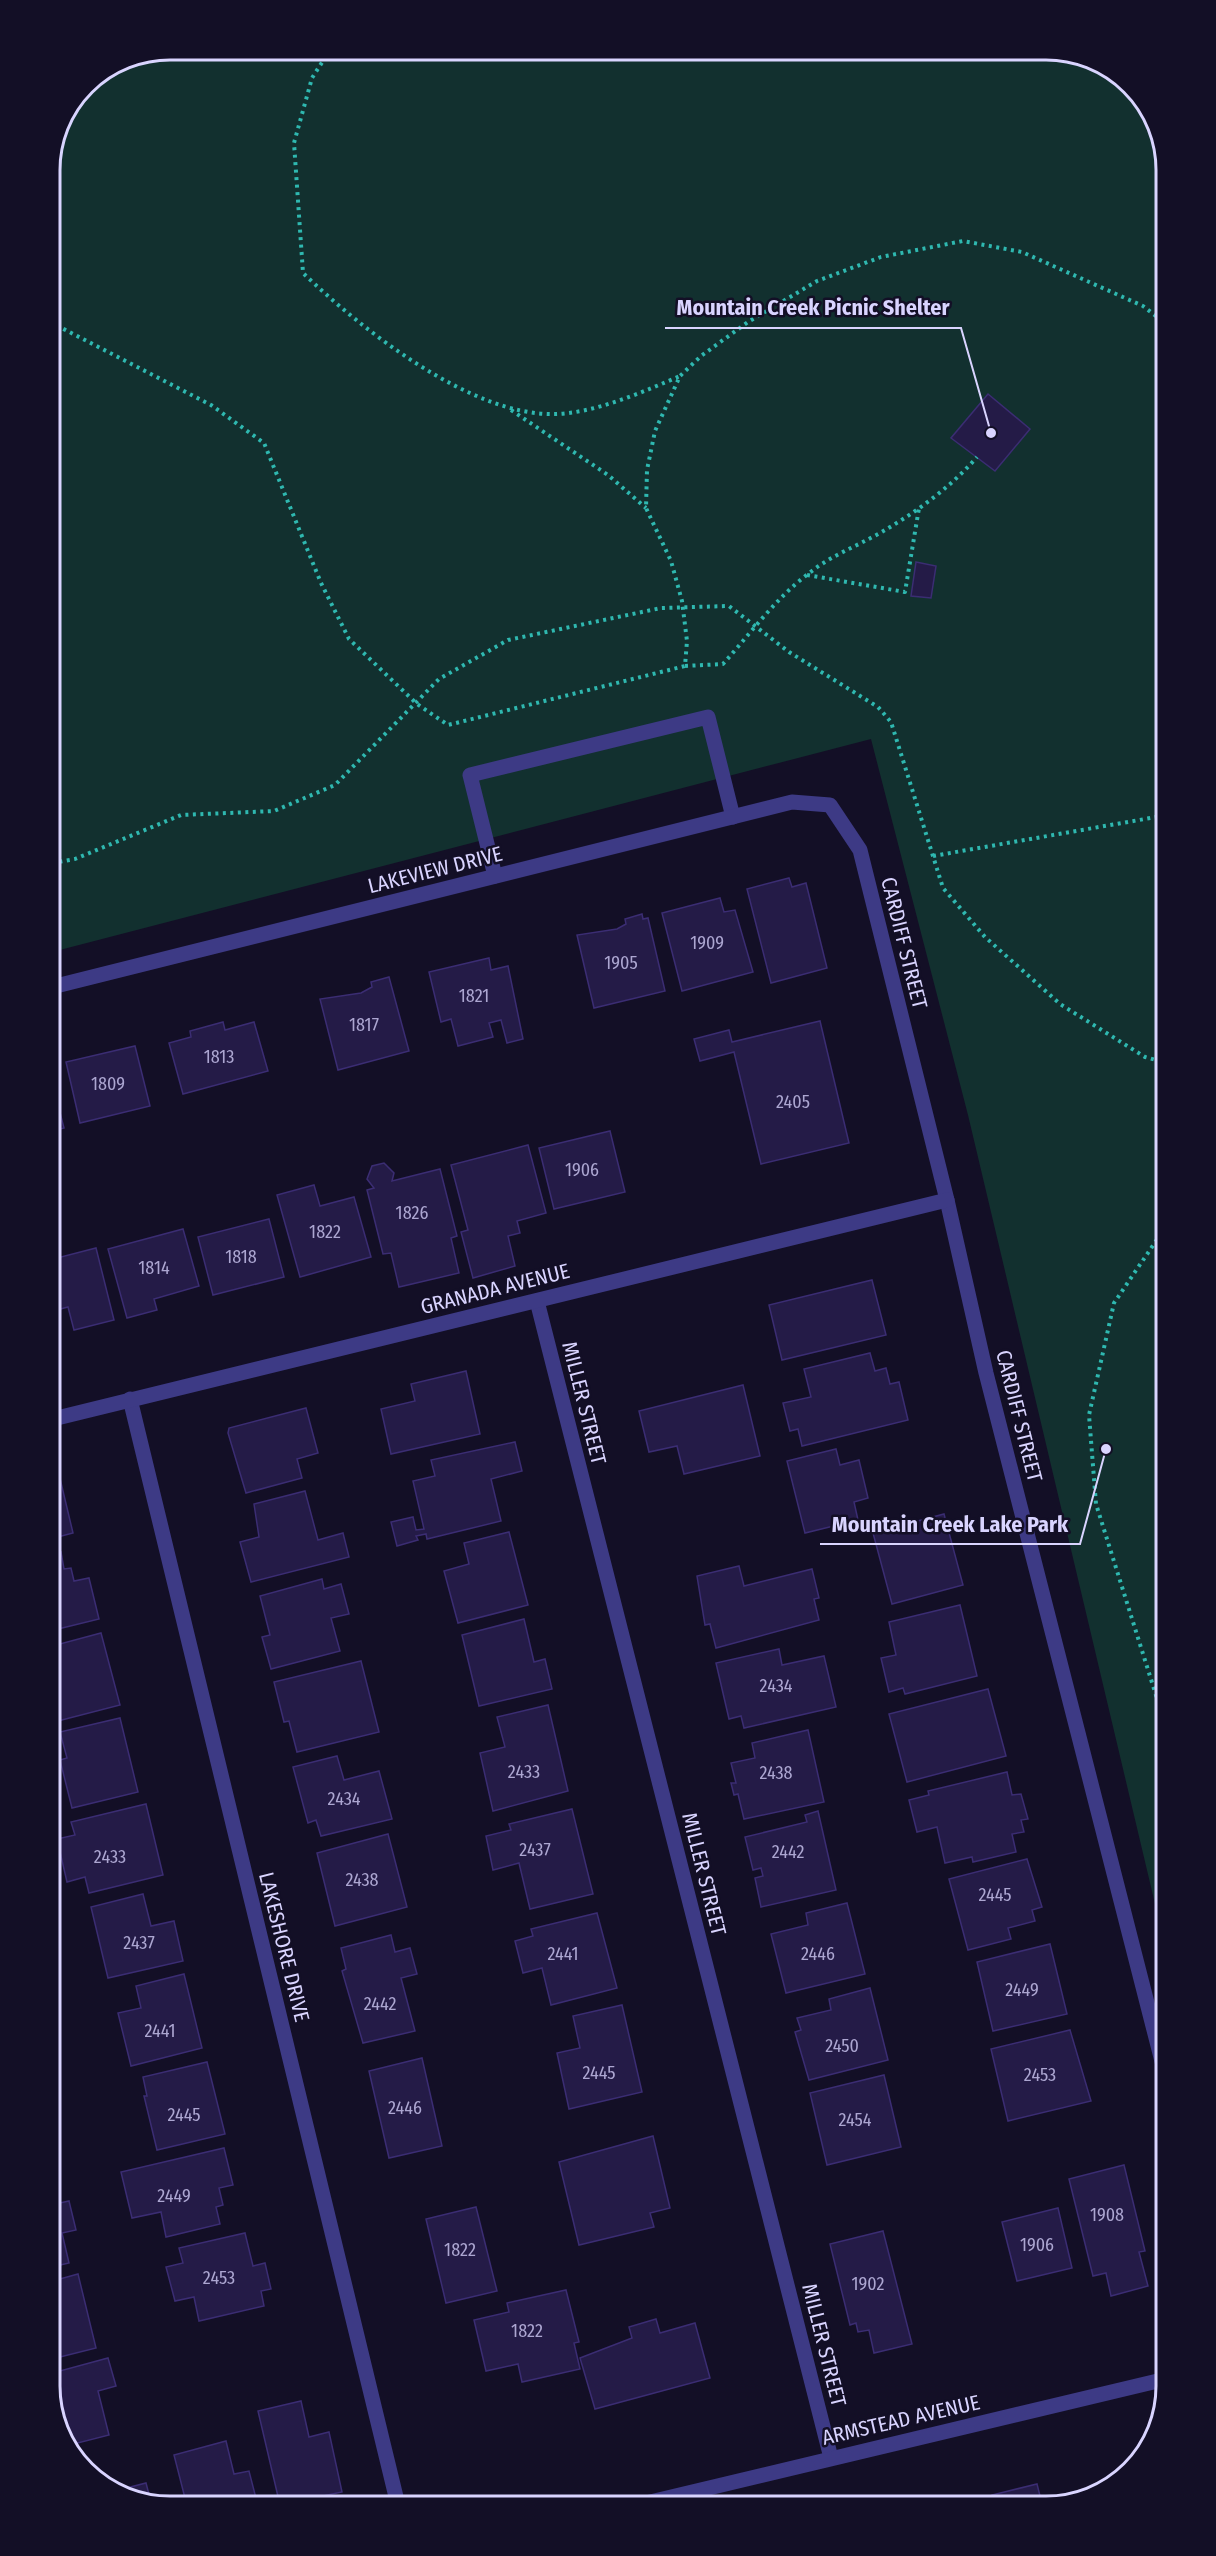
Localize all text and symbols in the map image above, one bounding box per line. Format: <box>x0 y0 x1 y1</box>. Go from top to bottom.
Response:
callout: Mountain Creek Picnic Shelter <box>665 288 961 328</box>
text: Mountain Creek Picnic Shelter <box>677 294 950 321</box>
street label: LAKEVIEW DRIVE <box>365 841 505 899</box>
street label: CARDIFF STREET <box>875 874 933 1012</box>
house number: 1909 <box>690 932 724 954</box>
house number: 1905 <box>604 952 638 974</box>
house number: 1821 <box>459 985 489 1007</box>
house number: 1817 <box>349 1014 379 1036</box>
house number: 1813 <box>204 1046 234 1068</box>
house number: 1809 <box>91 1073 125 1095</box>
house number: 2405 <box>776 1091 810 1113</box>
house number: 1906 <box>565 1159 599 1181</box>
house number: 1826 <box>396 1202 428 1224</box>
house number: 1822 <box>309 1221 341 1243</box>
house number: 1818 <box>225 1246 257 1268</box>
house number: 1814 <box>138 1257 170 1279</box>
street label: GRANADA AVENUE <box>418 1258 572 1320</box>
street label: MILLER STREET <box>556 1339 612 1467</box>
street label: CARDIFF STREET <box>990 1347 1048 1485</box>
callout: Mountain Creek Lake Park <box>820 1504 1080 1544</box>
text: Mountain Creek Lake Park <box>832 1511 1069 1538</box>
house number: 2434 <box>760 1675 793 1697</box>
house number: 2433 <box>508 1761 540 1783</box>
house number: 2438 <box>759 1762 793 1784</box>
house number: 2434 <box>328 1788 361 1810</box>
street label: MILLER STREET <box>676 1810 732 1938</box>
house number: 2437 <box>519 1839 551 1861</box>
house number: 2442 <box>772 1841 804 1863</box>
house number: 2433 <box>94 1846 126 1868</box>
street label: LAKESHORE DRIVE <box>253 1869 315 2025</box>
house number: 2438 <box>345 1869 379 1891</box>
house number: 2445 <box>978 1884 1012 1906</box>
house number: 2437 <box>123 1932 155 1954</box>
house number: 2441 <box>547 1943 579 1965</box>
house number: 2446 <box>801 1943 835 1965</box>
house number: 2449 <box>1005 1979 1039 2001</box>
house number: 2442 <box>364 1993 396 2015</box>
house number: 2441 <box>144 2020 176 2042</box>
house number: 2450 <box>825 2035 859 2057</box>
house number: 2445 <box>582 2062 616 2084</box>
house number: 2453 <box>1024 2064 1056 2086</box>
house number: 2446 <box>388 2097 422 2119</box>
house number: 2445 <box>167 2104 201 2126</box>
house number: 2454 <box>838 2109 872 2131</box>
house number: 2449 <box>157 2185 191 2207</box>
house number: 1908 <box>1090 2204 1124 2226</box>
house number: 1906 <box>1020 2234 1054 2256</box>
house number: 1822 <box>444 2239 476 2261</box>
house number: 2453 <box>203 2267 235 2289</box>
house number: 1902 <box>852 2273 885 2295</box>
street label: MILLER STREET <box>796 2281 852 2409</box>
house number: 1822 <box>511 2320 543 2342</box>
street label: ARMSTEAD AVENUE <box>820 2389 983 2451</box>

